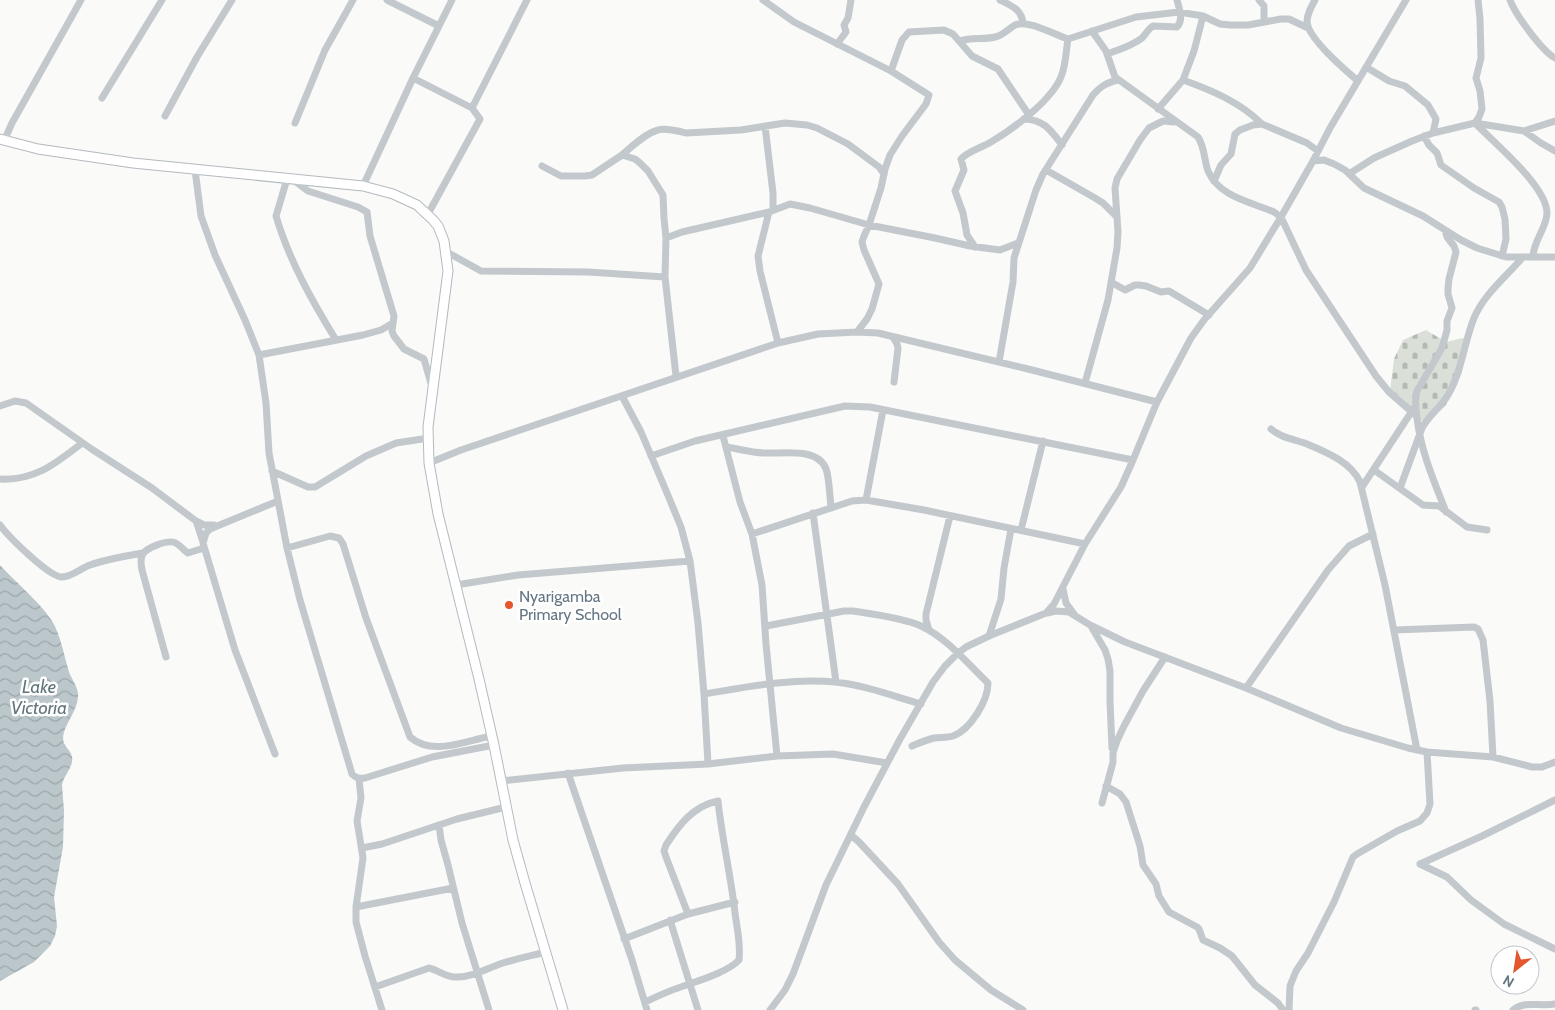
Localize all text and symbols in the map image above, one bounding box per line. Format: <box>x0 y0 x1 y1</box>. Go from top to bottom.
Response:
place label: Nyarigamba Primary School <box>519 587 622 624</box>
marker: Nyarigamba Primary School <box>503 599 515 611</box>
water label: Lake Victoria <box>11 676 67 719</box>
north arrow <box>1490 945 1540 995</box>
text: N <box>1500 971 1517 992</box>

